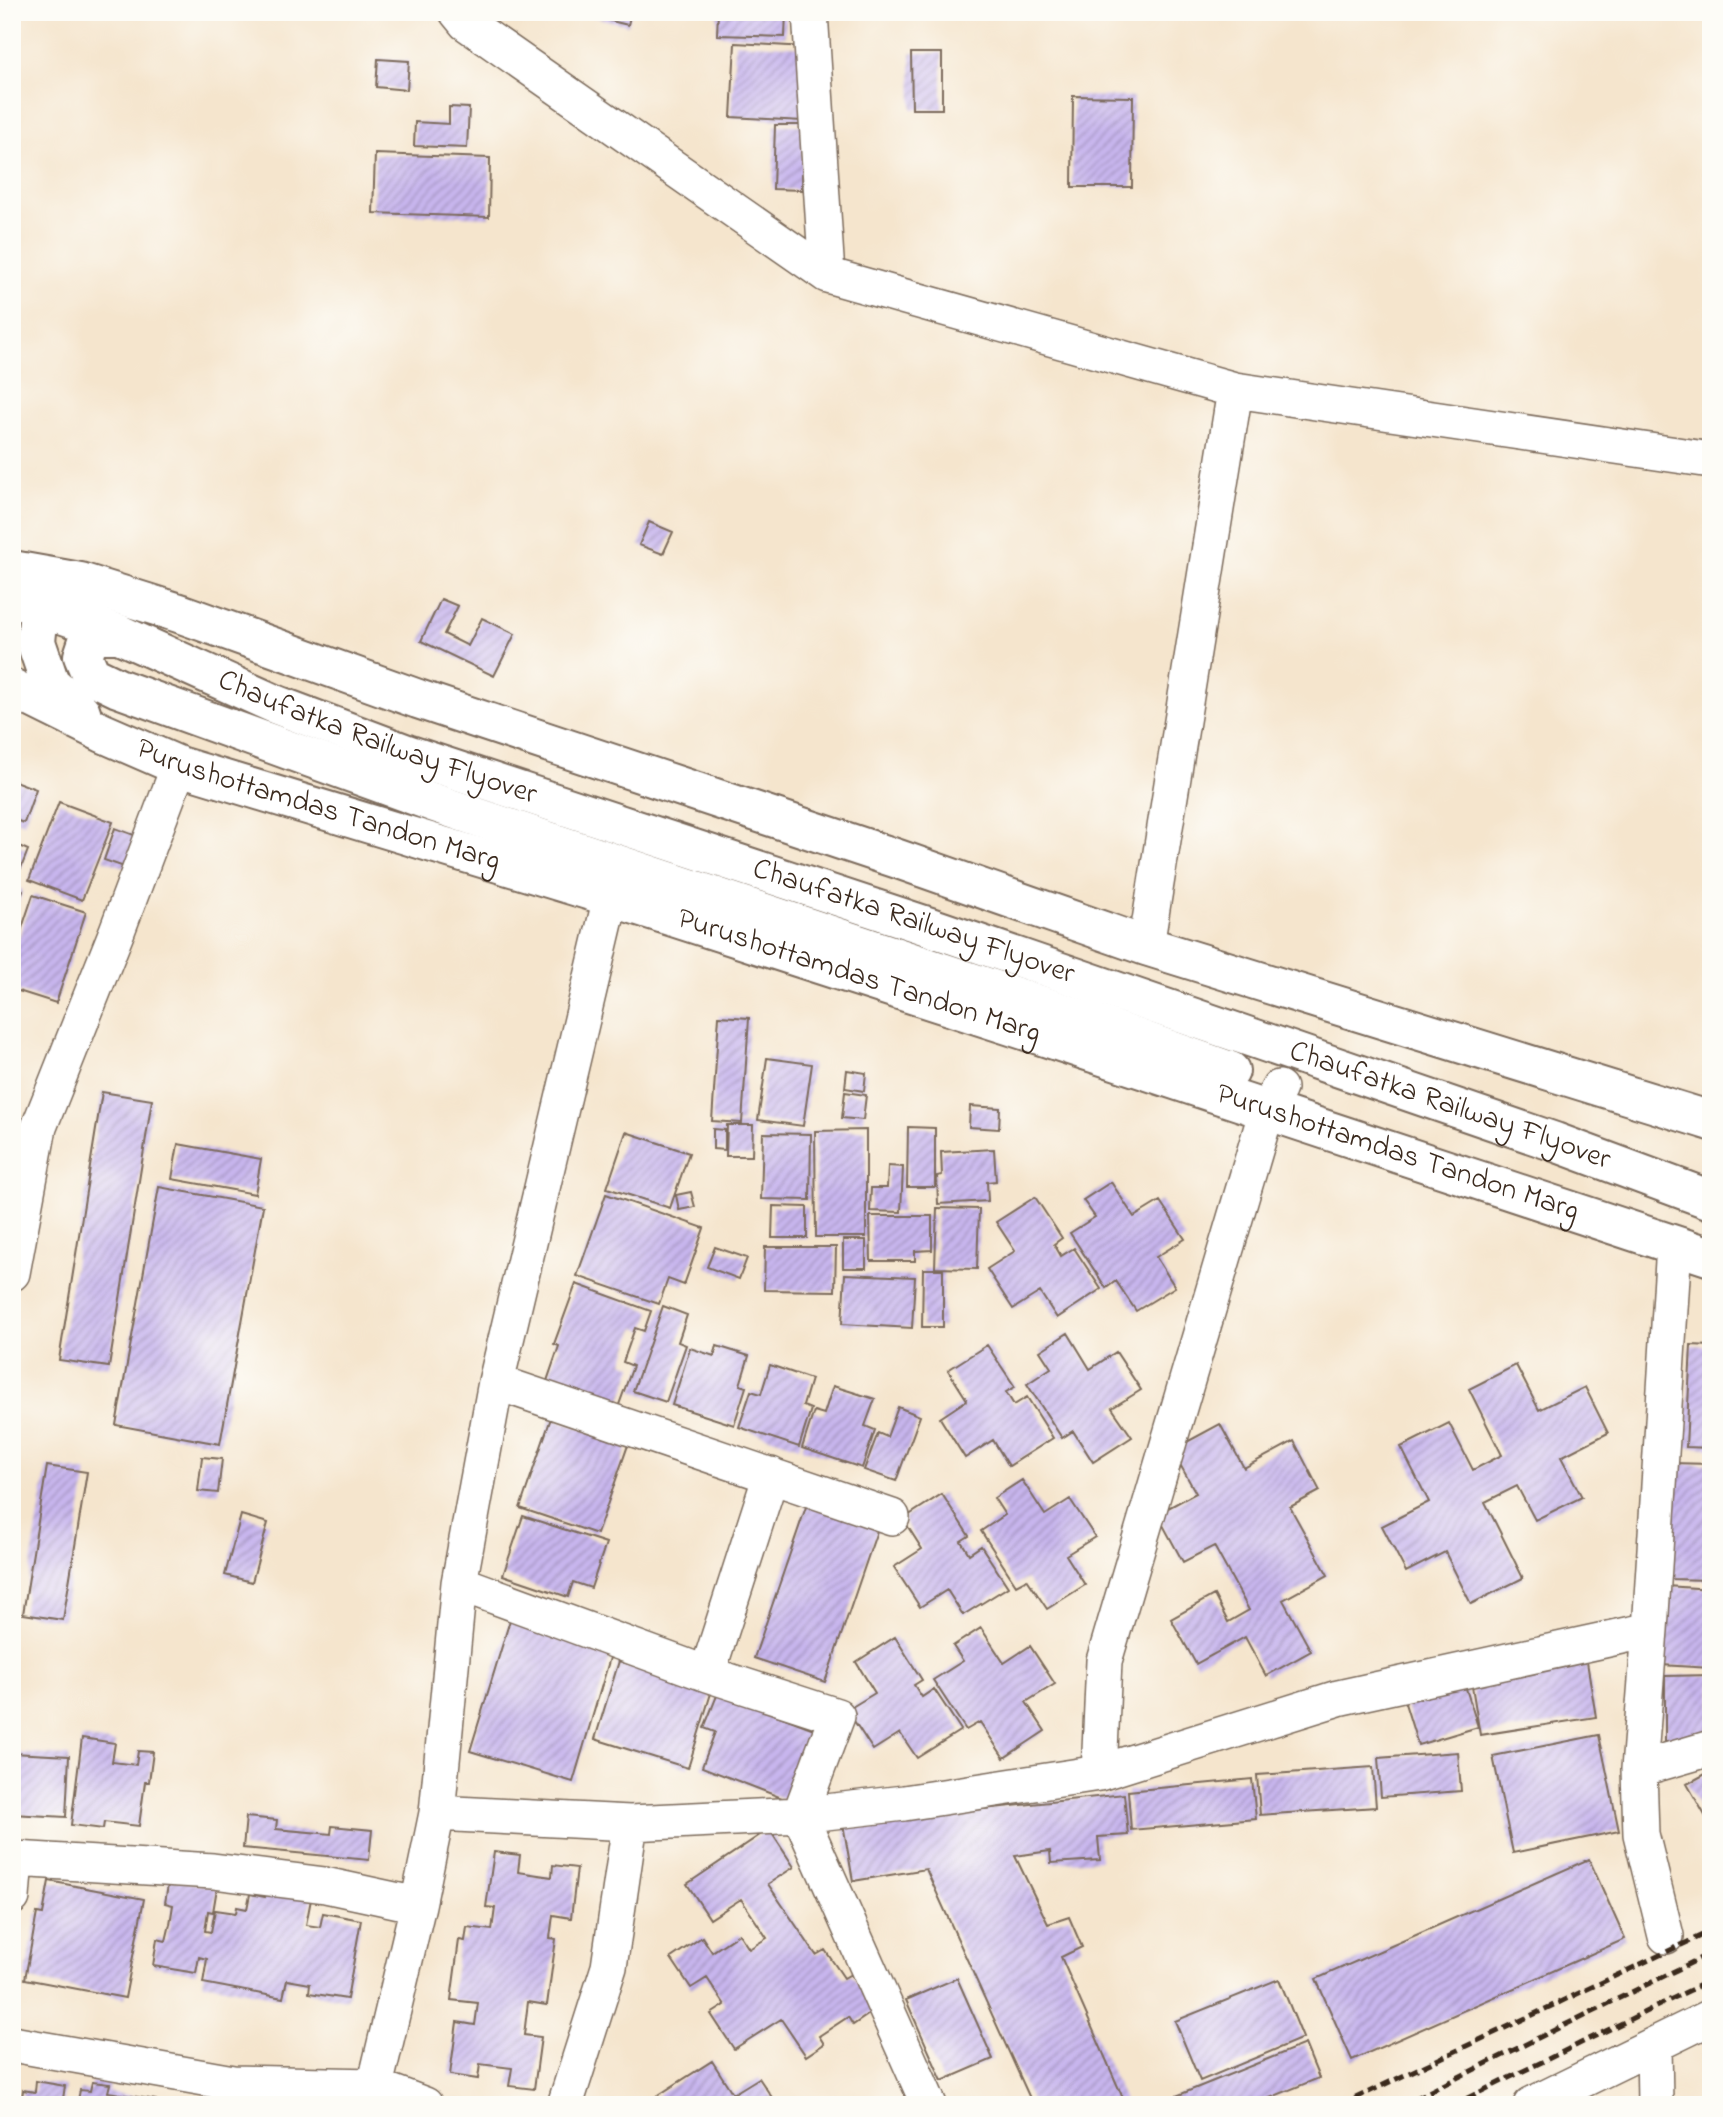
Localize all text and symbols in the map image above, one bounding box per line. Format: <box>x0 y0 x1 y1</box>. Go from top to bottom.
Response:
street label: Chaufatka Railway Flyover <box>210 659 543 818</box>
street label: Purushottamdas Tandon Marg <box>129 728 506 884</box>
street label: Chaufatka Railway Flyover <box>747 848 1081 997</box>
street label: Purushottamdas Tandon Marg <box>671 898 1046 1056</box>
street label: Chaufatka Railway Flyover <box>1283 1030 1617 1183</box>
street label: Purushottamdas Tandon Marg <box>1210 1073 1585 1234</box>

